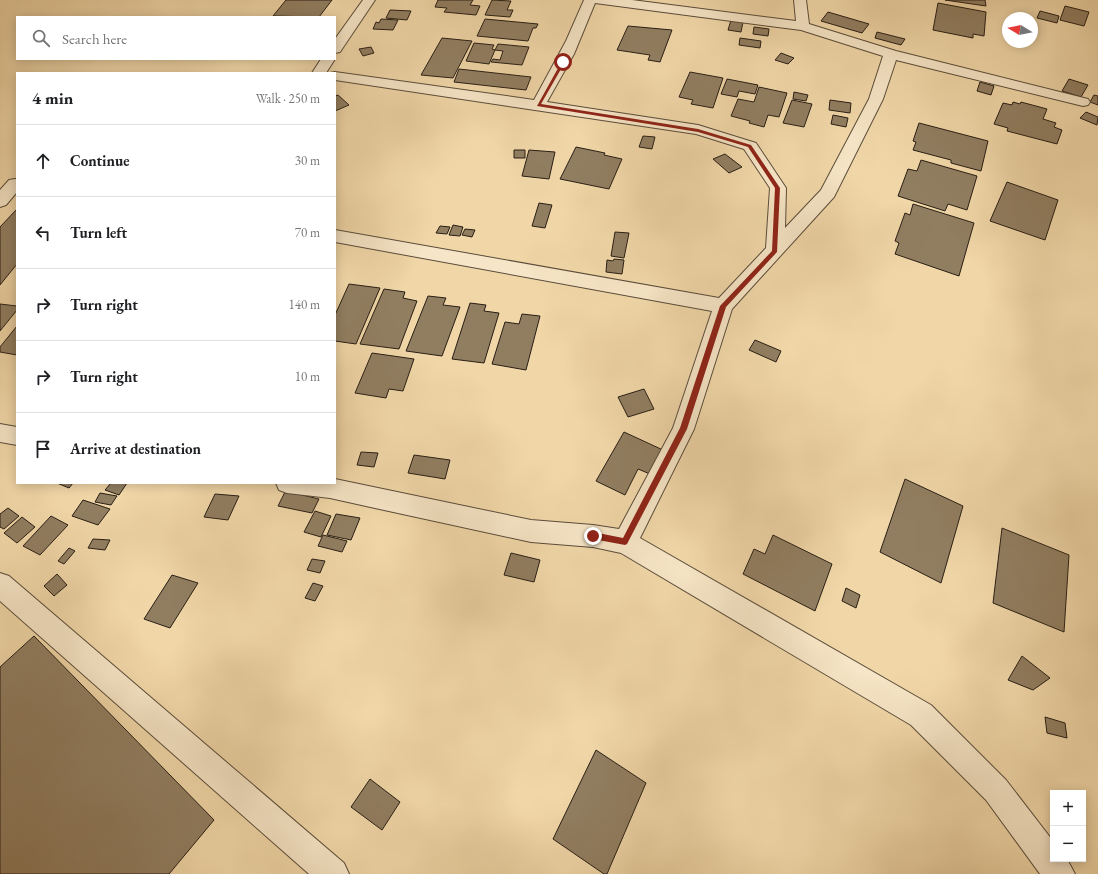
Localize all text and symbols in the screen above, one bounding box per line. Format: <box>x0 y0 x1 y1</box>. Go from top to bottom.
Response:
north arrow <box>1002 12 1038 48</box>
search box <box>16 16 336 60</box>
icon: search <box>30 27 52 49</box>
text: Search here <box>62 29 127 48</box>
route start <box>554 53 572 71</box>
text: 4 min <box>32 87 73 109</box>
text: Walk · 250 m <box>256 90 320 107</box>
icon: ahead <box>32 150 54 172</box>
text: Continue <box>70 151 130 170</box>
text: 30 m <box>295 152 320 169</box>
icon: left <box>32 222 54 244</box>
text: Turn left <box>70 223 127 242</box>
text: 70 m <box>295 224 320 241</box>
icon: right <box>32 294 54 316</box>
text: Turn right <box>70 295 138 314</box>
text: 140 m <box>289 296 320 313</box>
icon: right <box>32 366 54 388</box>
text: Turn right <box>70 367 138 386</box>
text: 10 m <box>295 368 320 385</box>
icon: arrive <box>32 438 54 460</box>
text: Arrive at destination <box>70 439 201 458</box>
route end <box>584 527 602 545</box>
map controls <box>1050 790 1086 862</box>
button: + <box>1050 790 1086 826</box>
button: − <box>1050 826 1086 862</box>

